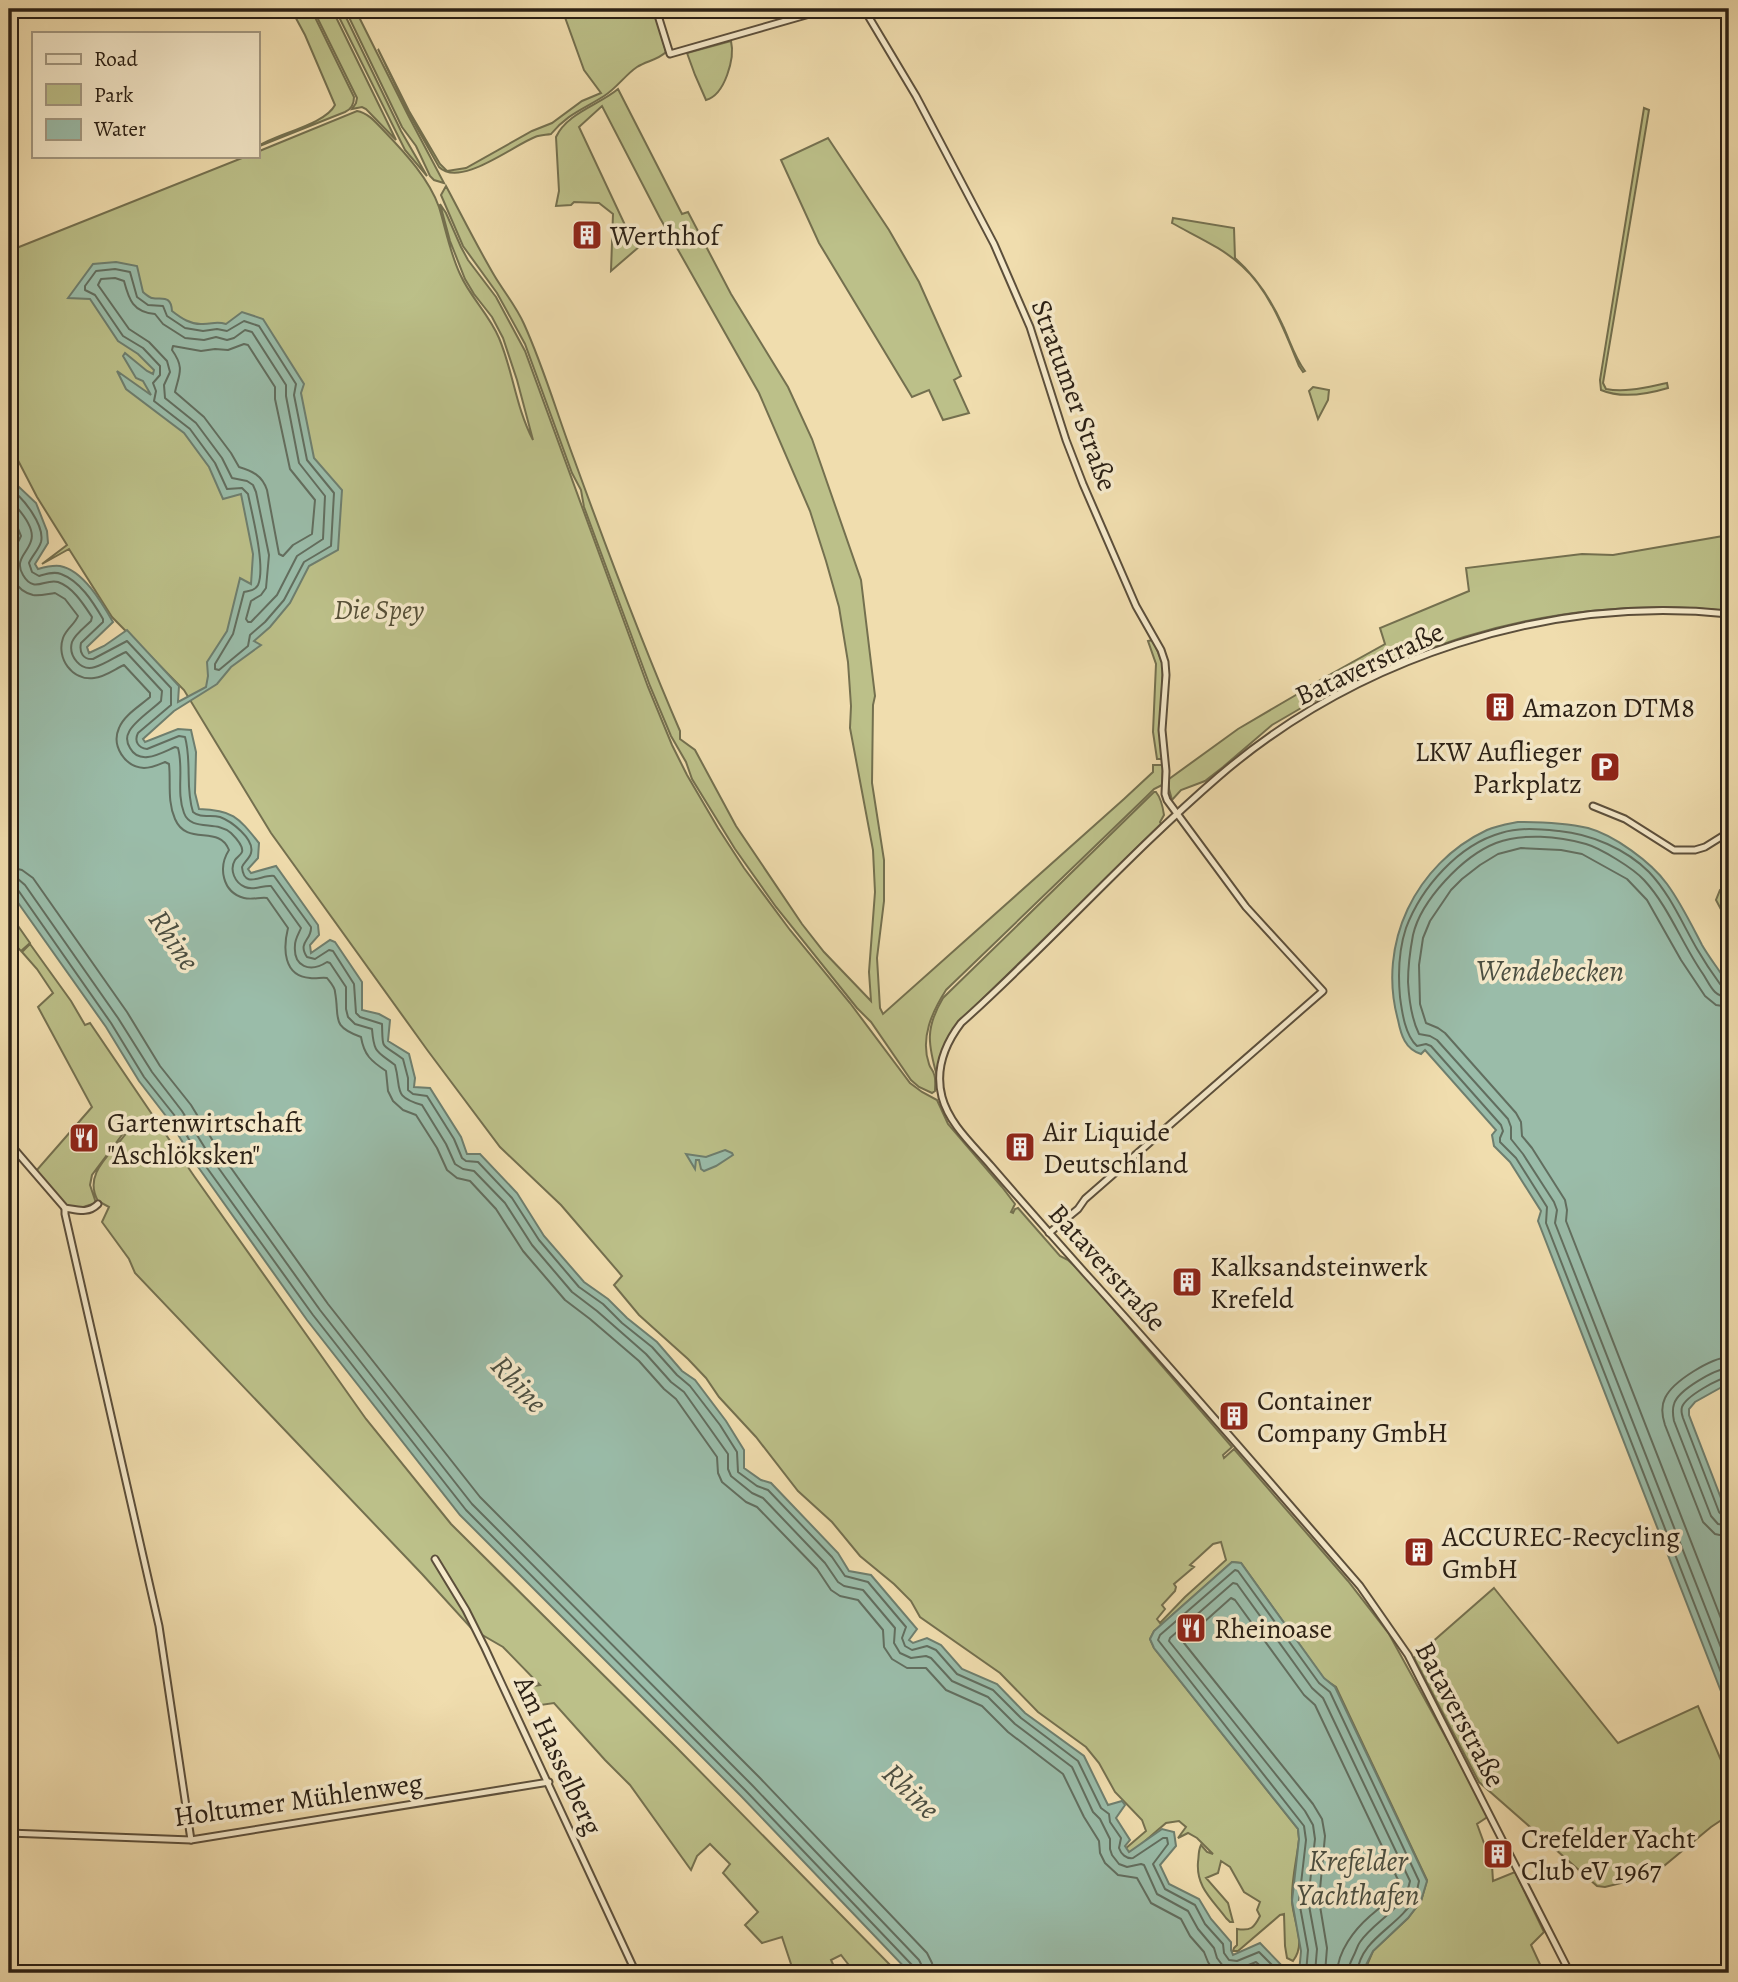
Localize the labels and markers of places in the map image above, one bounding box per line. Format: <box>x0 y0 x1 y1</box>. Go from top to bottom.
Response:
place label: Werthhof <box>609 217 723 255</box>
building icon: Werthhof <box>570 218 604 252</box>
place label: Amazon DTM8 <box>1522 689 1695 727</box>
building icon: Amazon DTM8 <box>1483 690 1517 724</box>
place label: LKW Auflieger Parkplatz <box>1415 733 1582 803</box>
parking icon: LKW Auflieger Parkplatz <box>1588 750 1622 784</box>
place label: Gartenwirtschaft "Aschlöksken" <box>107 1104 303 1174</box>
place label: Air Liquide Deutschland <box>1042 1113 1189 1183</box>
restaurant icon: Gartenwirtschaft "Aschlöksken" <box>67 1121 101 1155</box>
building icon: Air Liquide Deutschland <box>1003 1130 1037 1164</box>
place label: Kalksandsteinwerk Krefeld <box>1210 1248 1428 1318</box>
building icon: Kalksandsteinwerk Krefeld <box>1170 1265 1204 1299</box>
place label: Container Company GmbH <box>1257 1382 1448 1452</box>
building icon: Container Company GmbH <box>1217 1399 1251 1433</box>
place label: ACCUREC-Recycling GmbH <box>1441 1518 1680 1588</box>
building icon: ACCUREC-Recycling GmbH <box>1402 1535 1436 1569</box>
place label: Rheinoase <box>1214 1610 1332 1648</box>
restaurant icon: Rheinoase <box>1174 1611 1208 1645</box>
place label: Crefelder Yacht Club eV 1967 <box>1521 1820 1695 1890</box>
building icon: Crefelder Yacht Club eV 1967 <box>1481 1837 1515 1871</box>

